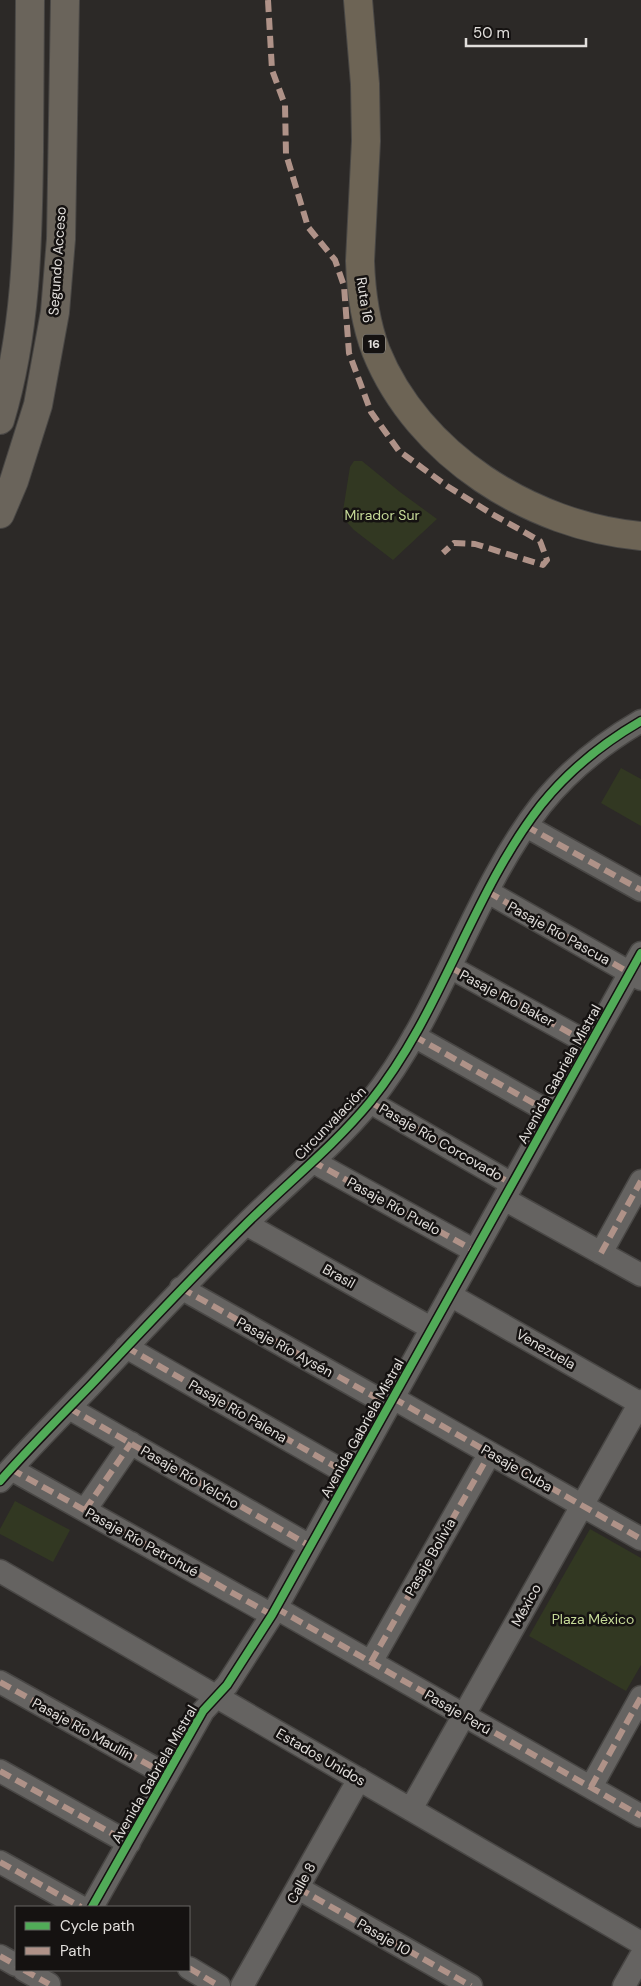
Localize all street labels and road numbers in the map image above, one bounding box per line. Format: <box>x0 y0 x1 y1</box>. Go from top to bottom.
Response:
street label: Segundo Acceso <box>44 206 70 316</box>
street label: Ruta 16 <box>352 276 378 324</box>
road number: 16 <box>363 334 385 354</box>
street label: Pasaje Río Pascua <box>504 897 614 969</box>
street label: Pasaje Río Baker <box>457 966 557 1030</box>
street label: Avenida Gabriela Mistral <box>513 1001 605 1147</box>
street label: Circunvalación <box>290 1082 370 1164</box>
street label: Pasaje Río Corcovado <box>376 1099 506 1185</box>
street label: Pasaje Río Puelo <box>344 1173 444 1239</box>
street label: Brasil <box>319 1260 359 1292</box>
street label: Pasaje Río Aysén <box>234 1313 336 1381</box>
street label: Venezuela <box>513 1325 579 1373</box>
street label: Avenida Gabriela Mistral <box>316 1355 408 1501</box>
street label: Pasaje Río Palena <box>186 1376 290 1446</box>
street label: Pasaje Cuba <box>478 1440 556 1496</box>
street label: Pasaje Río Yelcho <box>137 1441 243 1513</box>
street label: Pasaje Río Petrohué <box>82 1503 202 1581</box>
street label: Pasaje Bolivia <box>401 1515 459 1599</box>
street label: México <box>507 1581 545 1629</box>
street label: Pasaje Perú <box>421 1686 495 1738</box>
street label: Pasaje Río Maullín <box>29 1694 137 1764</box>
street label: Avenida Gabriela Mistral <box>107 1702 201 1846</box>
street label: Estados Unidos <box>273 1724 369 1790</box>
street label: Calle 8 <box>282 1859 320 1907</box>
street label: Pasaje 10 <box>354 1914 414 1960</box>

